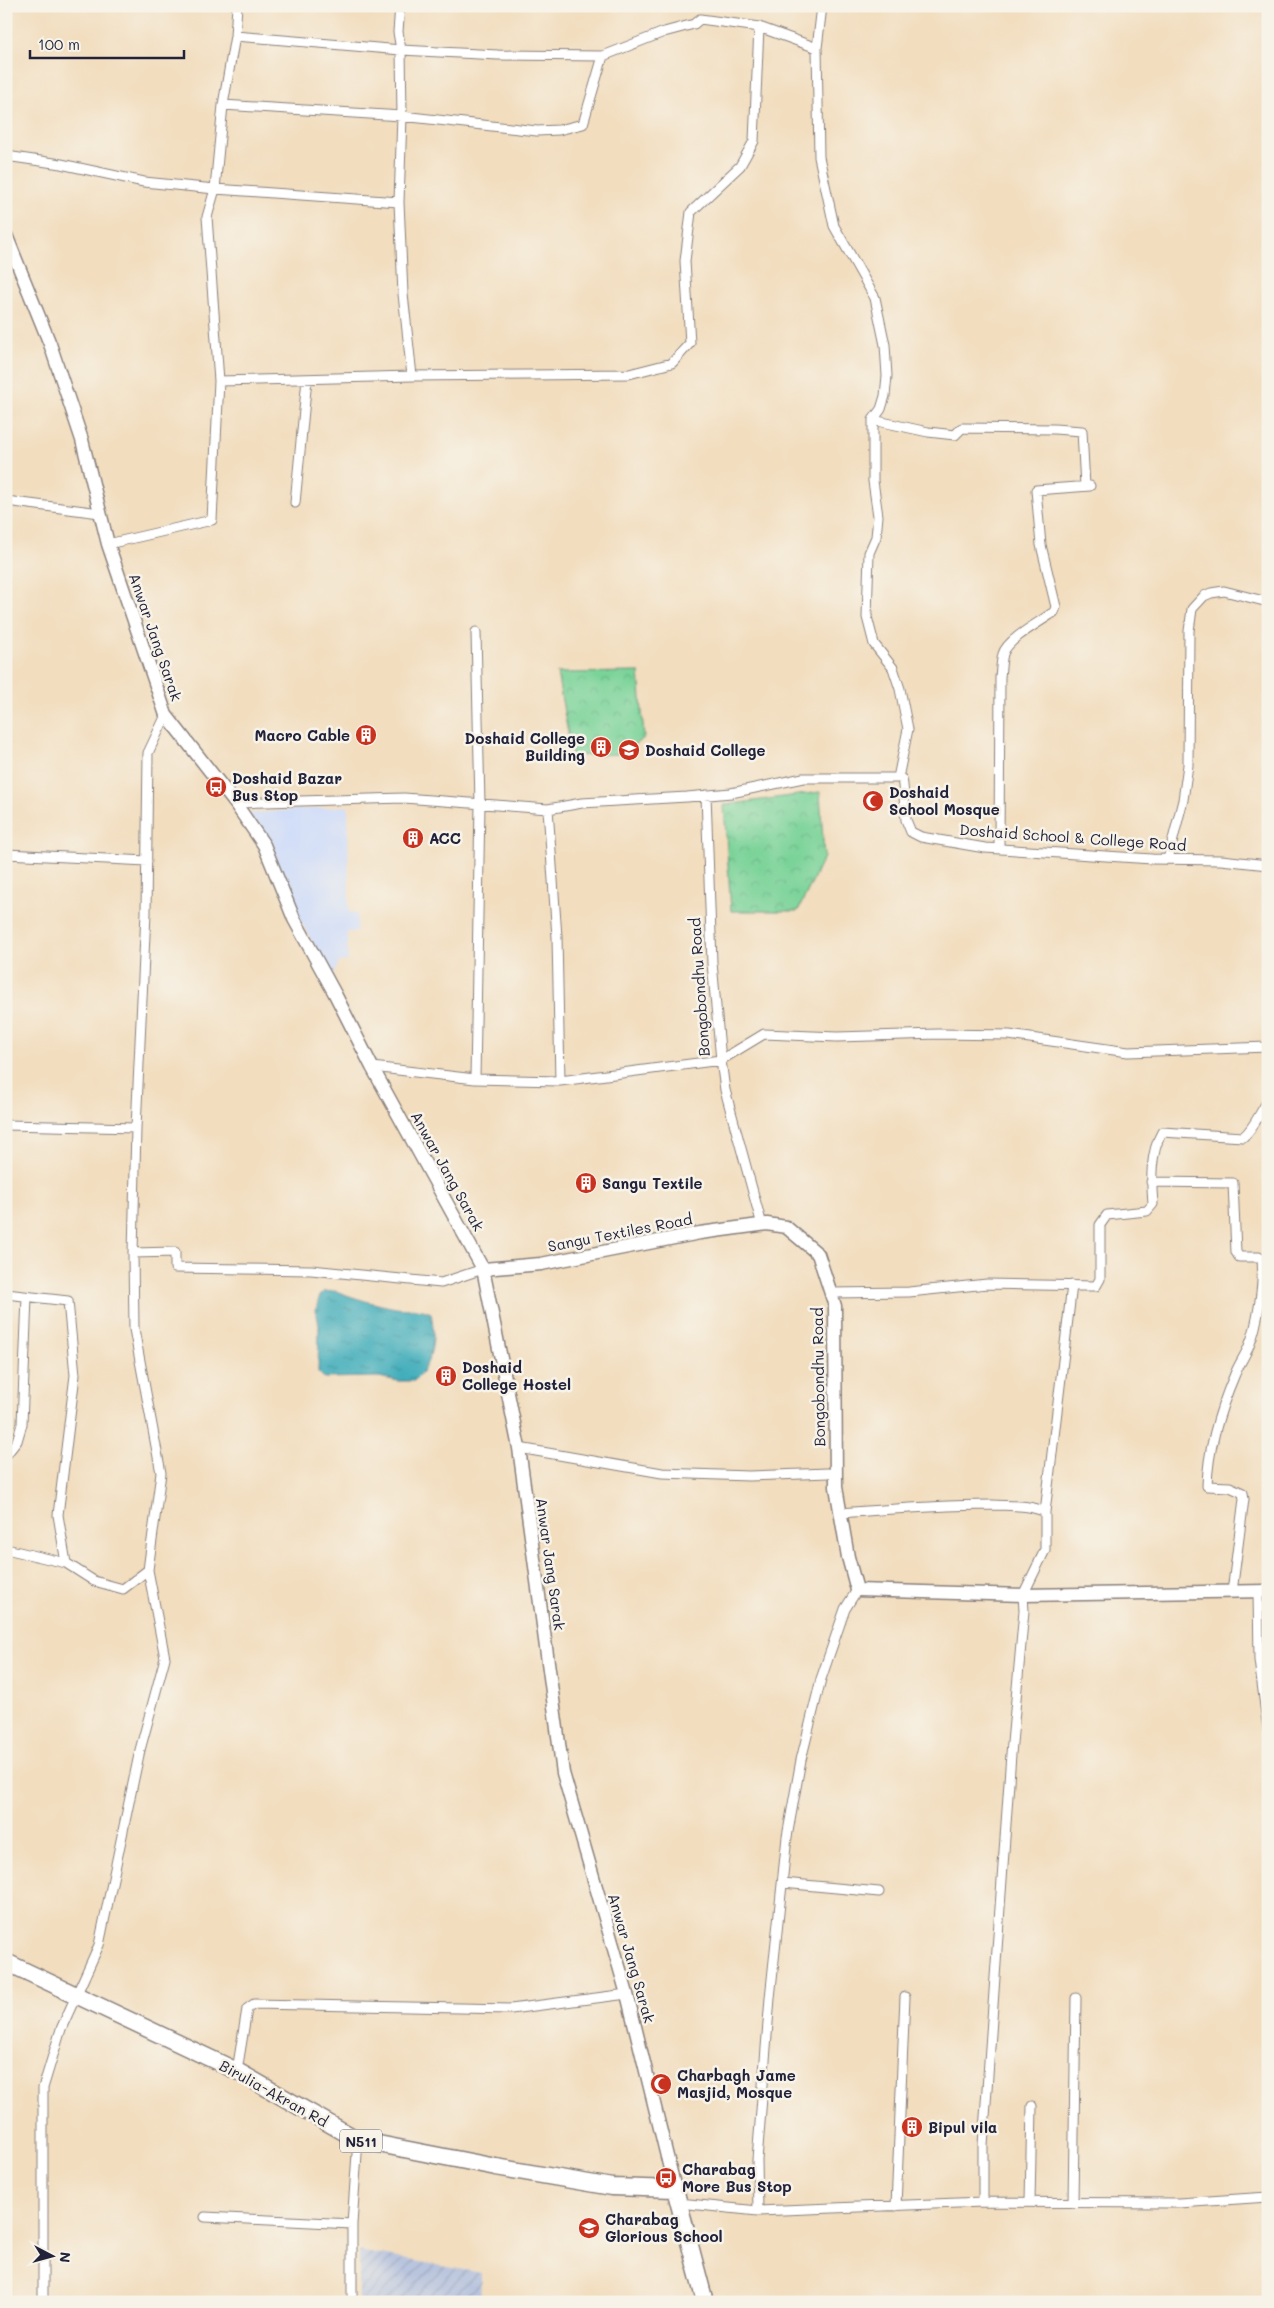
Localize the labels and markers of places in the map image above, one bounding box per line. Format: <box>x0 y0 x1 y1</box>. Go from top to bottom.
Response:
building icon: Macro Cable <box>354 723 378 747</box>
place label: Macro Cable <box>254 725 350 745</box>
place label: Doshaid College Building <box>465 728 585 765</box>
building icon: Doshaid College Building <box>589 735 613 759</box>
school or university icon: Doshaid College <box>617 738 641 762</box>
place label: Doshaid College <box>645 740 766 760</box>
place label: Doshaid Bazar Bus Stop <box>232 768 342 805</box>
bus stop icon: Doshaid Bazar Bus Stop <box>204 775 228 799</box>
place label: Doshaid School Mosque <box>889 782 1000 819</box>
mosque icon: Doshaid School Mosque <box>861 789 885 813</box>
building icon: ACC <box>401 826 425 850</box>
place label: ACC <box>429 828 461 848</box>
building icon: Sangu Textile <box>574 1171 598 1195</box>
place label: Sangu Textile <box>602 1173 703 1193</box>
place label: Doshaid College Hostel <box>462 1357 571 1394</box>
building icon: Doshaid College Hostel <box>434 1364 458 1388</box>
place label: Charbagh Jame Masjid, Mosque <box>677 2065 796 2102</box>
mosque icon: Charbagh Jame Masjid, Mosque <box>649 2072 673 2096</box>
building icon: Bipul vila <box>900 2115 924 2139</box>
place label: Bipul vila <box>928 2117 997 2137</box>
place label: Charabag More Bus Stop <box>682 2159 792 2196</box>
bus stop icon: Charabag More Bus Stop <box>654 2166 678 2190</box>
place label: Charabag Glorious School <box>605 2209 723 2246</box>
school or university icon: Charabag Glorious School <box>577 2216 601 2240</box>

